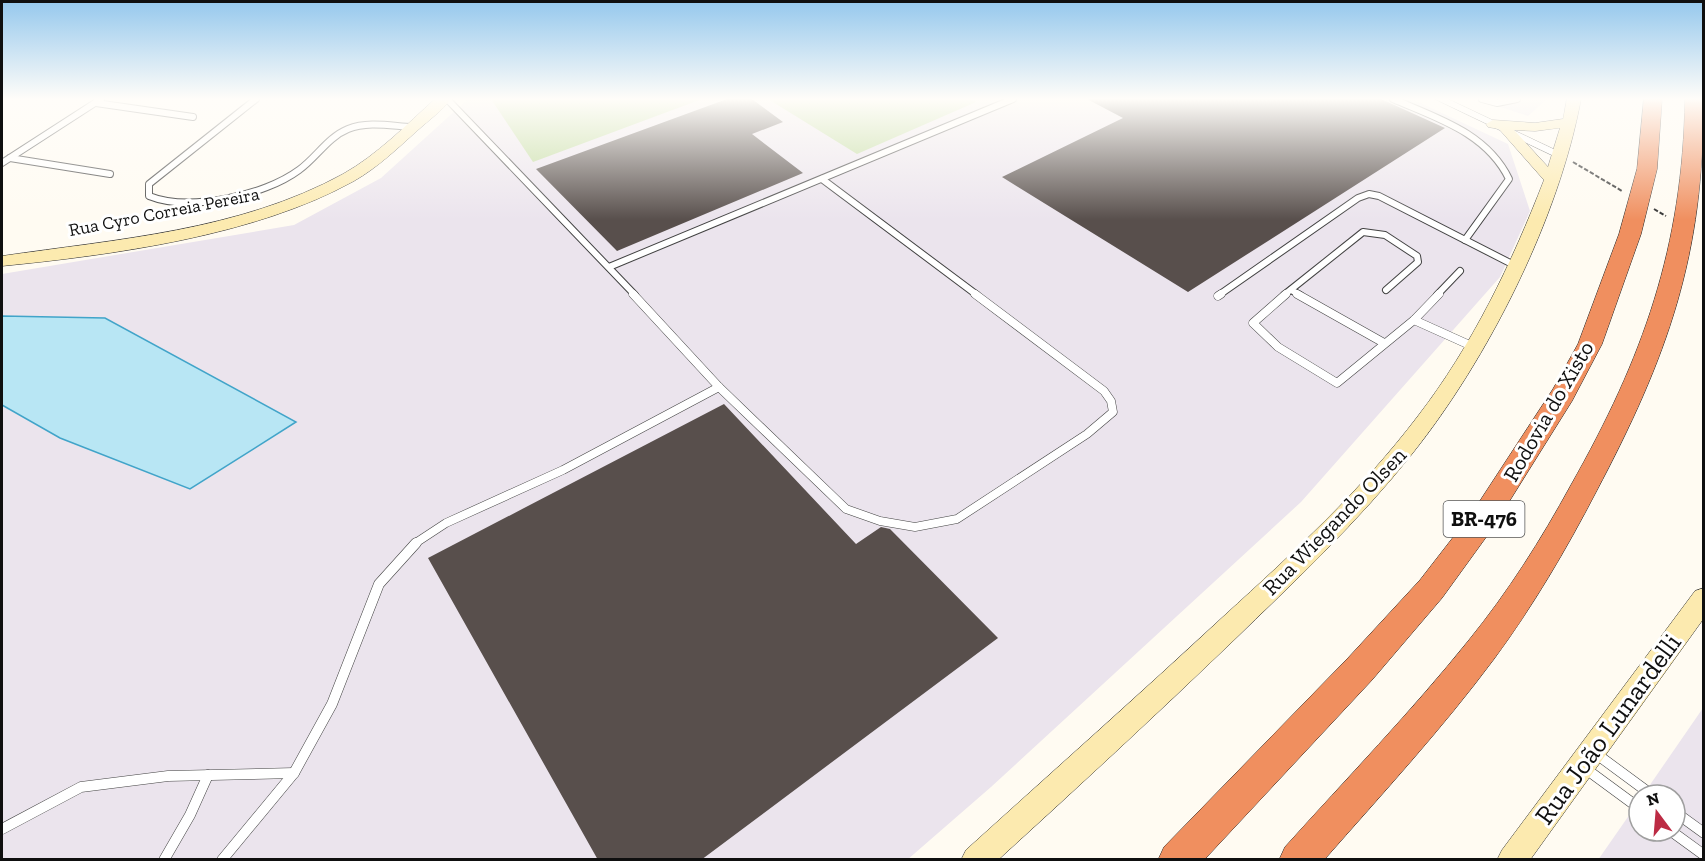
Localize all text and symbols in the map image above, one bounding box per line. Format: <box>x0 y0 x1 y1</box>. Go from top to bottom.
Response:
street label: Rua Cyro Correia Pereira <box>67 183 261 241</box>
street label: Rodovia do Xisto <box>1497 336 1600 486</box>
street label: Rua Wiegando Olsen <box>1257 441 1412 601</box>
road number: BR-476 <box>1444 501 1524 537</box>
street label: Rua João Lunardelli <box>1528 627 1688 831</box>
north arrow <box>1627 783 1687 843</box>
text: N <box>1645 788 1661 810</box>

